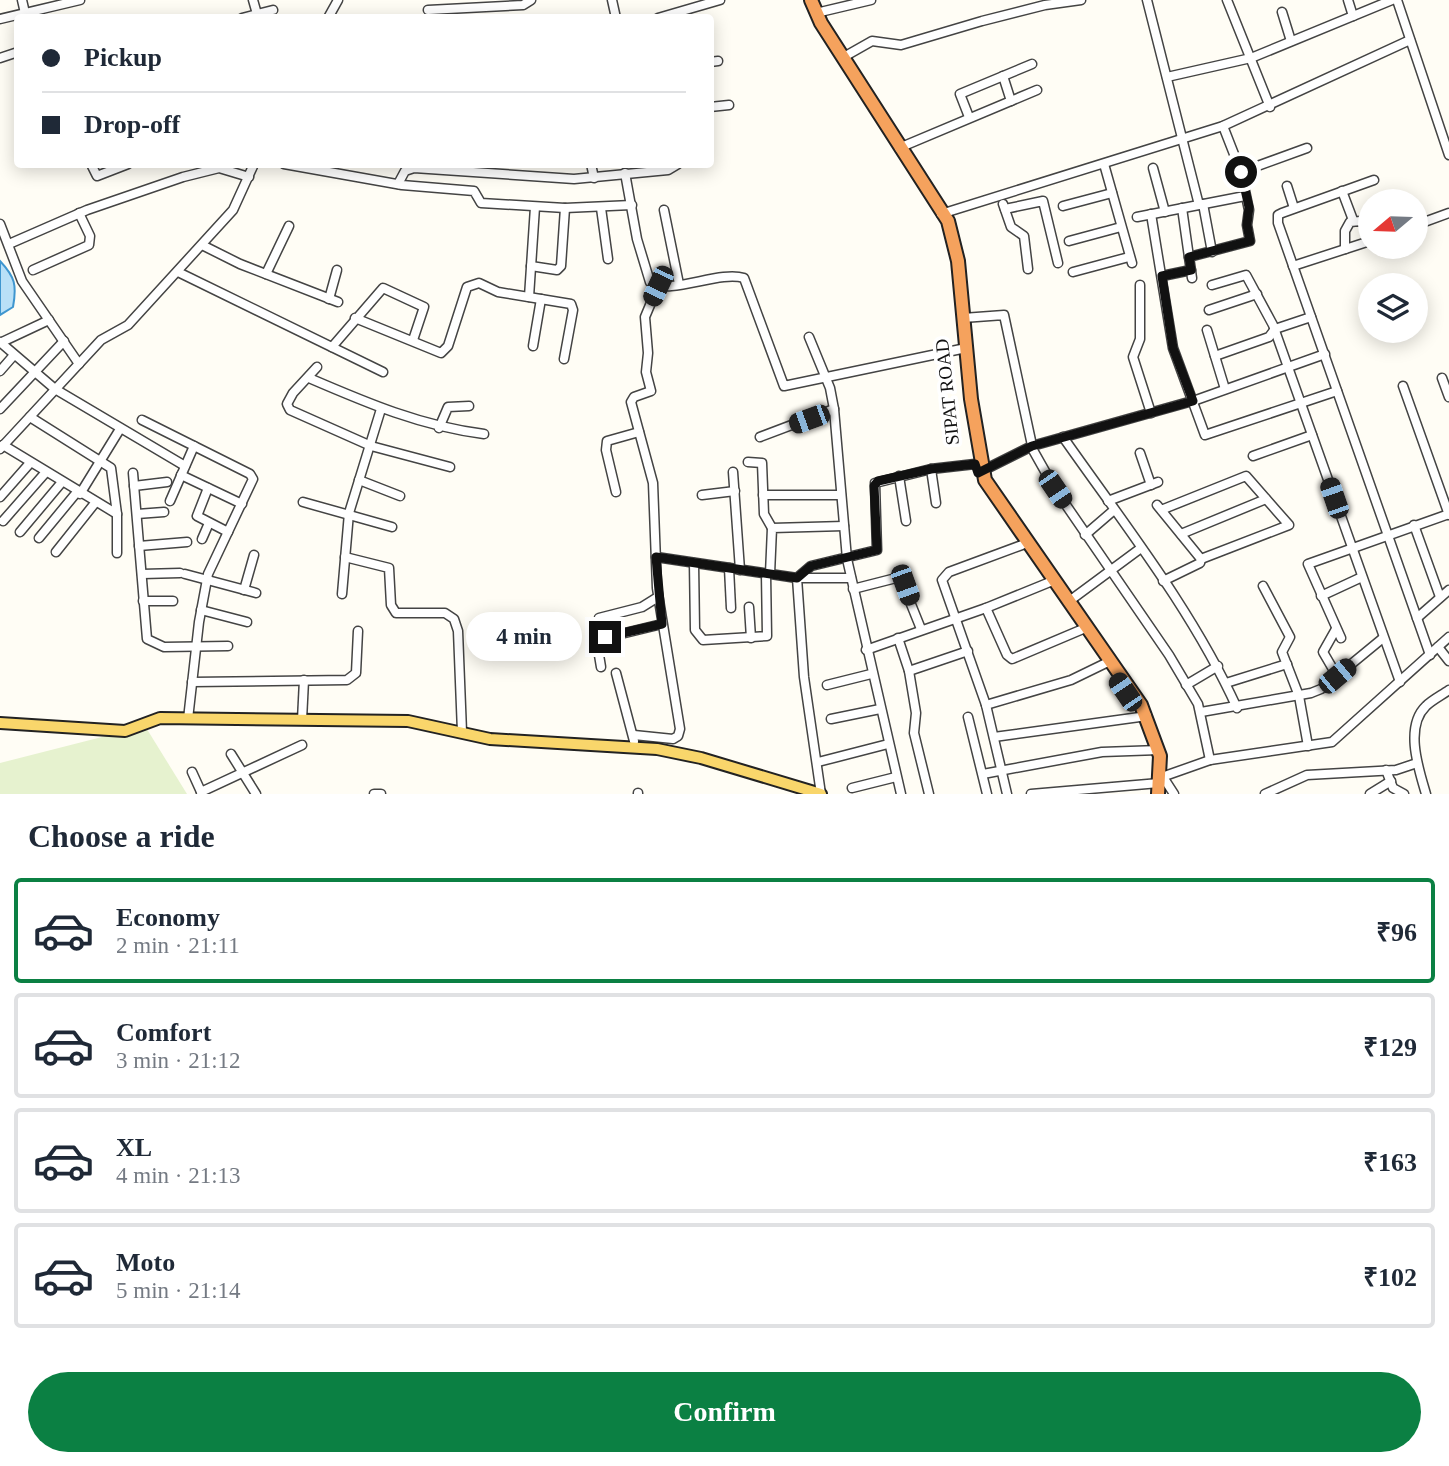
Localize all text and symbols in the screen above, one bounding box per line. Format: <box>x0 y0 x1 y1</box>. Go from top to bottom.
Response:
text: Pickup <box>84 43 162 72</box>
text: Drop-off <box>84 110 180 139</box>
route start <box>1225 156 1257 188</box>
north arrow <box>1358 189 1428 259</box>
map controls <box>1358 189 1428 343</box>
car <box>640 263 677 309</box>
button: layers <box>1358 273 1428 343</box>
street label: SIPAT ROAD <box>931 338 963 446</box>
car <box>786 402 833 436</box>
car <box>1035 466 1076 512</box>
car <box>1318 475 1351 521</box>
car <box>888 562 923 608</box>
callout: 4 min <box>465 612 580 662</box>
route end <box>589 621 621 653</box>
text: 4 min <box>496 624 552 649</box>
car <box>1315 654 1360 698</box>
car <box>1105 669 1146 715</box>
text: Choose a ride <box>28 818 215 854</box>
icon: car <box>32 899 95 962</box>
text: Economy <box>116 903 220 932</box>
text: ₹96 <box>1376 918 1417 947</box>
text: 2 min · 21:11 <box>116 933 240 958</box>
icon: car <box>32 1014 95 1077</box>
text: Comfort <box>116 1018 211 1047</box>
text: ₹129 <box>1363 1033 1417 1062</box>
text: 3 min · 21:12 <box>116 1048 241 1073</box>
icon: car <box>32 1129 95 1192</box>
text: XL <box>116 1133 152 1162</box>
text: ₹163 <box>1363 1148 1417 1177</box>
text: 4 min · 21:13 <box>116 1163 241 1188</box>
icon: car <box>32 1244 95 1307</box>
text: Moto <box>116 1248 175 1277</box>
text: ₹102 <box>1363 1263 1417 1292</box>
text: 5 min · 21:14 <box>116 1278 241 1303</box>
button: Confirm <box>28 1372 1421 1452</box>

